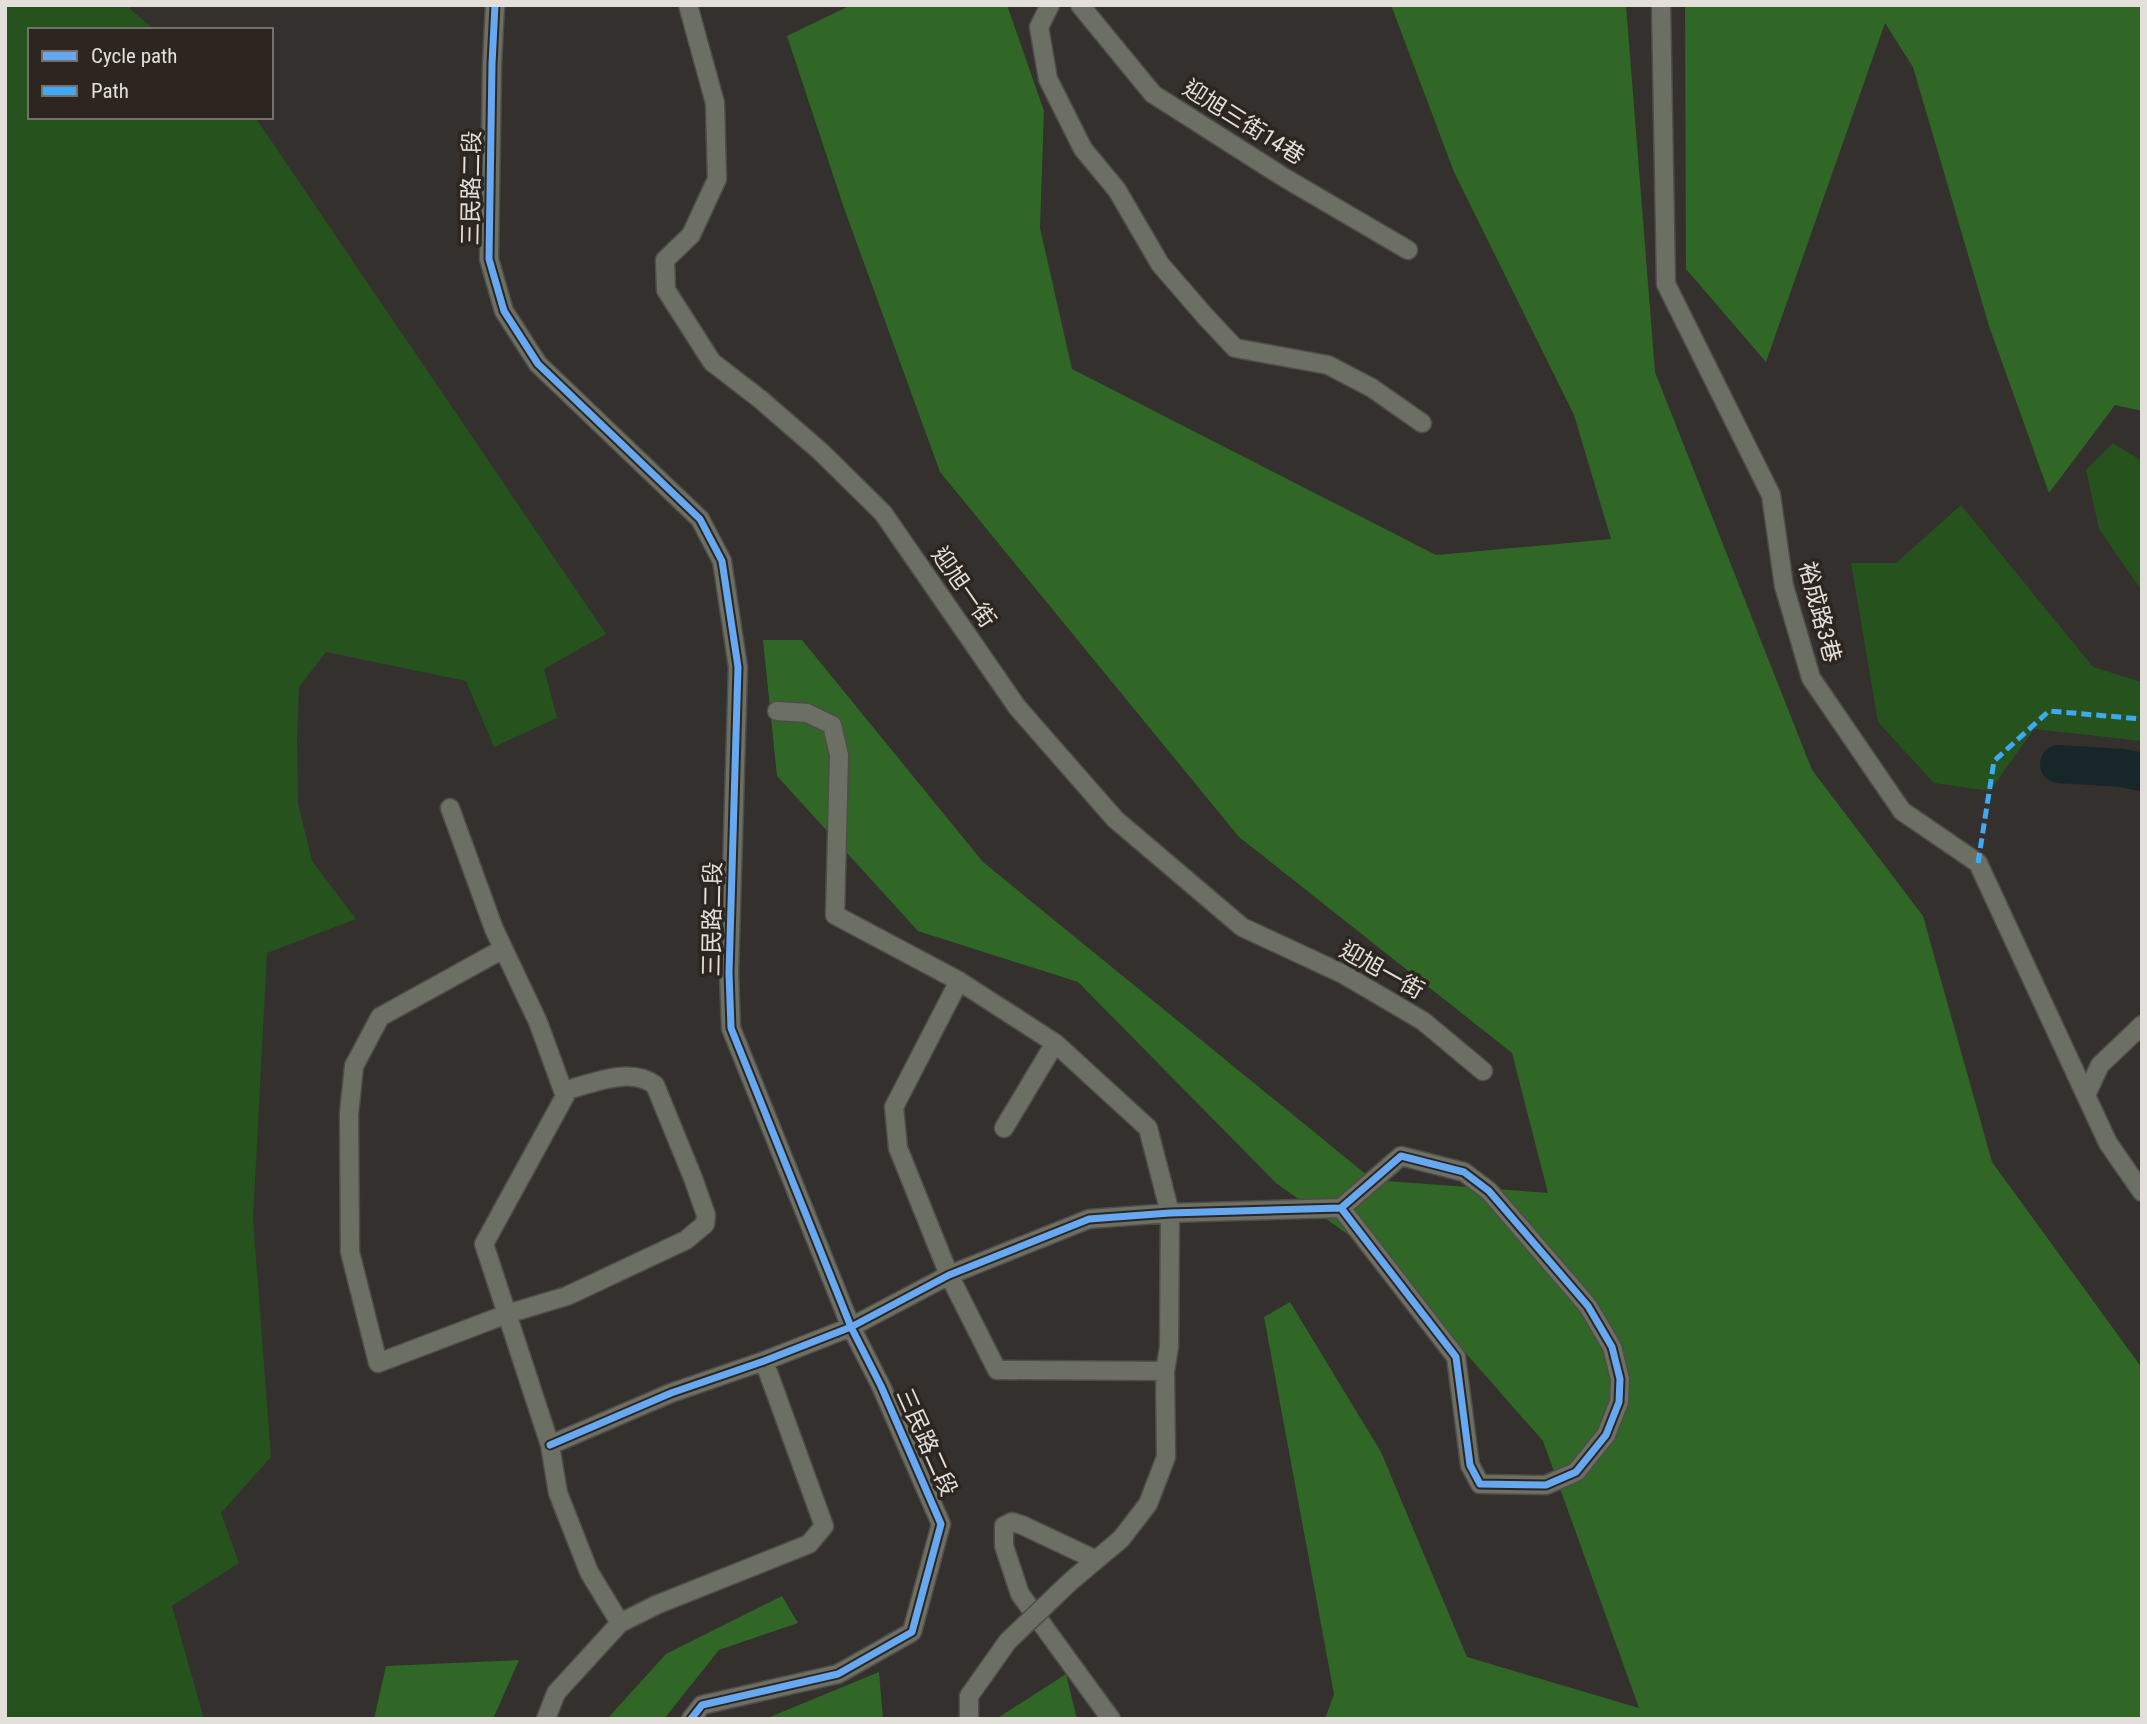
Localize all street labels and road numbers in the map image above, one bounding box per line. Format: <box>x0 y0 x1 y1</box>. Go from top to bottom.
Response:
street label: 迎旭三街14巷 <box>1178 74 1309 170</box>
street label: 三民路二段 <box>457 130 486 246</box>
street label: 迎旭一街 <box>926 542 1001 633</box>
street label: 裕成路3巷 <box>1793 559 1846 666</box>
street label: 三民路二段 <box>698 861 727 977</box>
street label: 迎旭一街 <box>1335 936 1429 1005</box>
street label: 三民路二段 <box>891 1384 962 1500</box>

